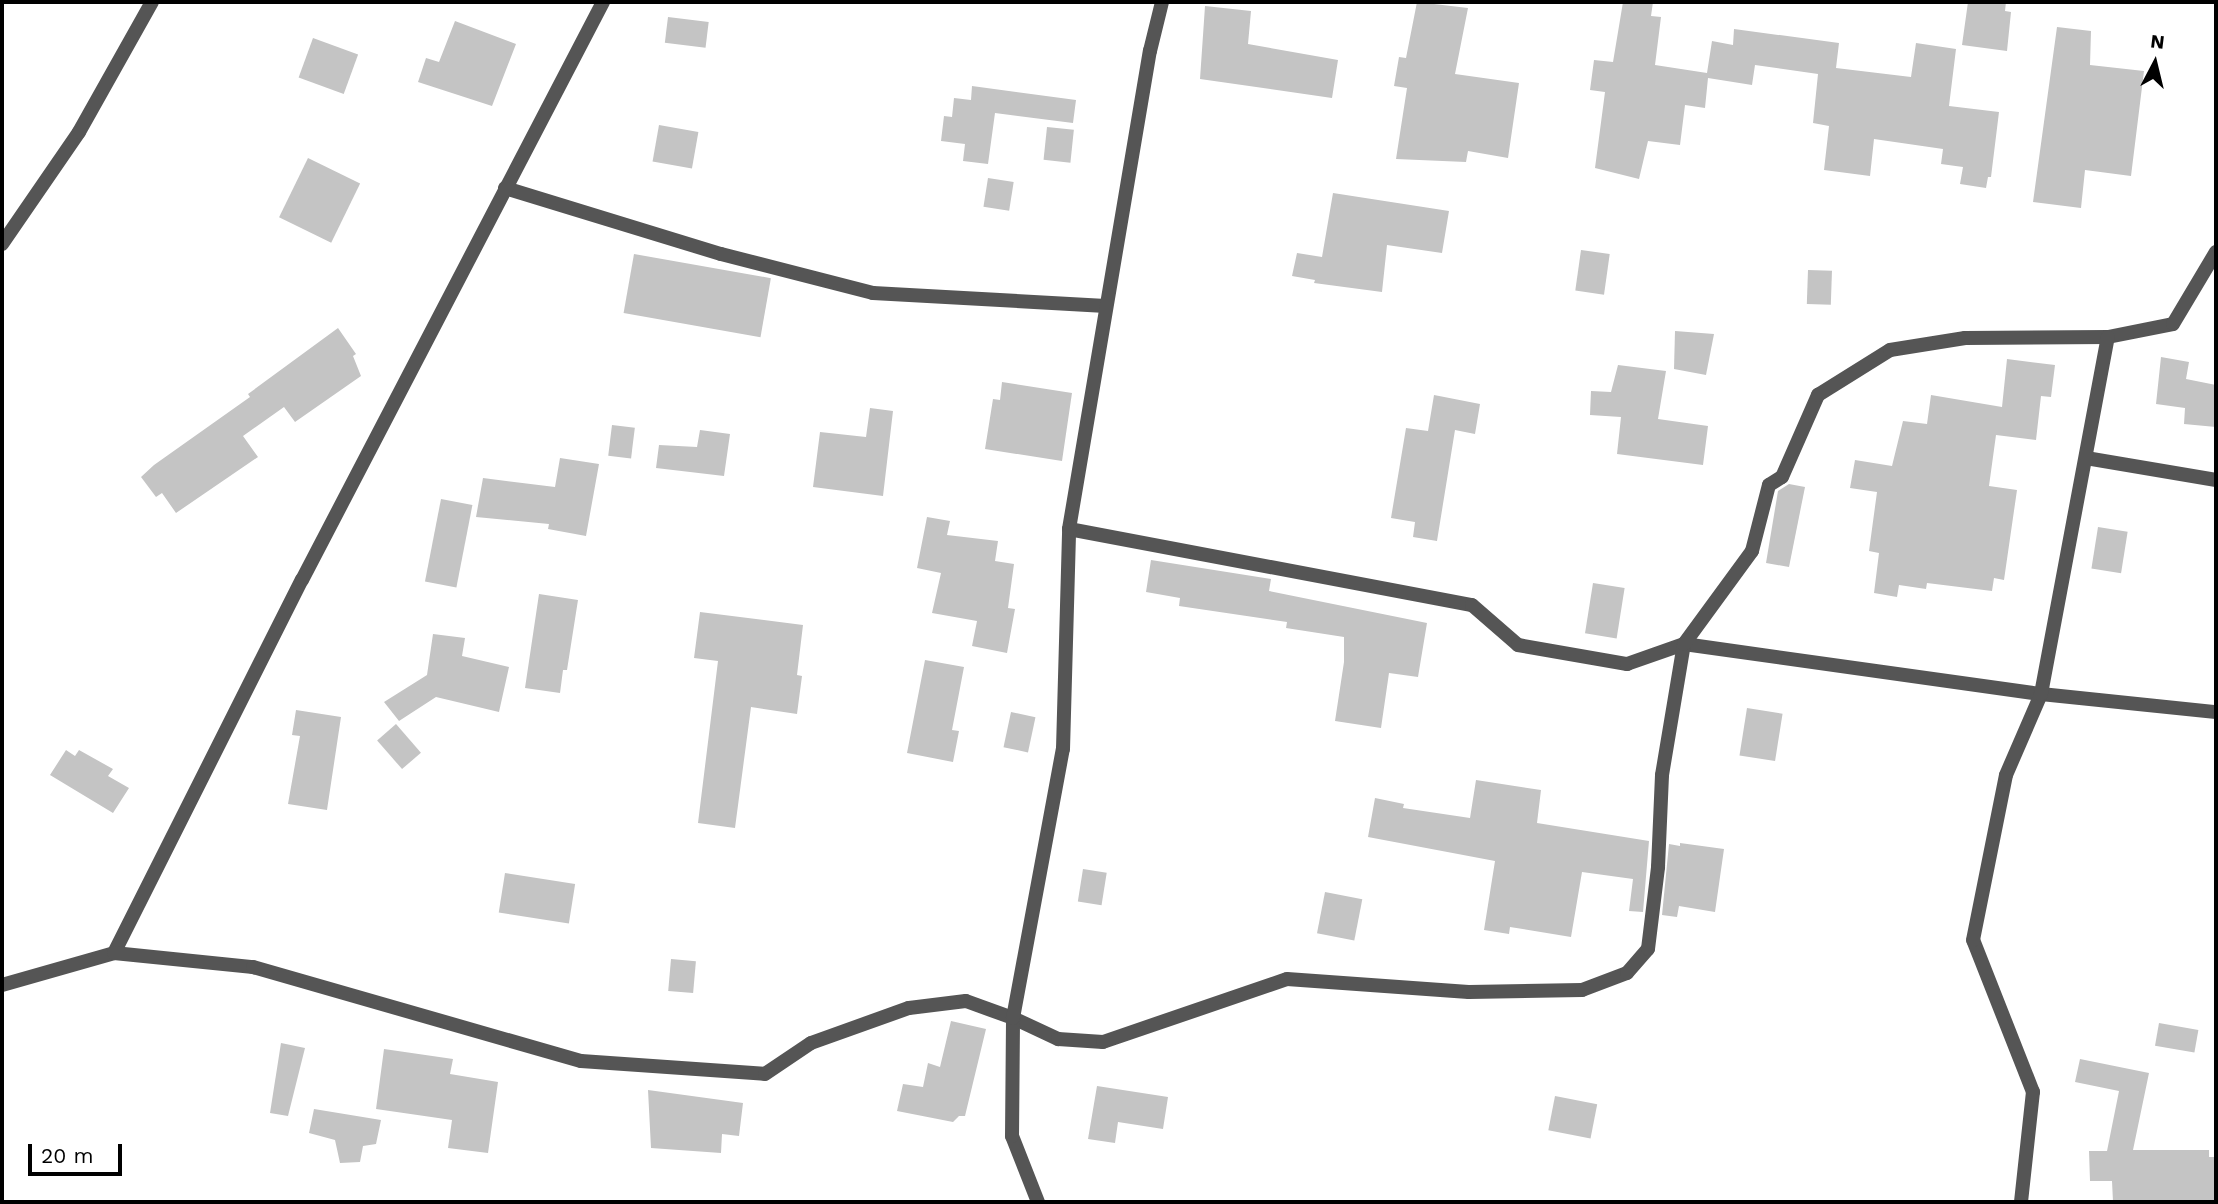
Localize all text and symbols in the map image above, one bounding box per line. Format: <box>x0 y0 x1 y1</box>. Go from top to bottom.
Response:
north arrow <box>2120 28 2190 98</box>
text: N <box>2149 29 2166 54</box>
scale bar <box>32 1130 126 1174</box>
text: 20 m <box>41 1143 93 1168</box>

